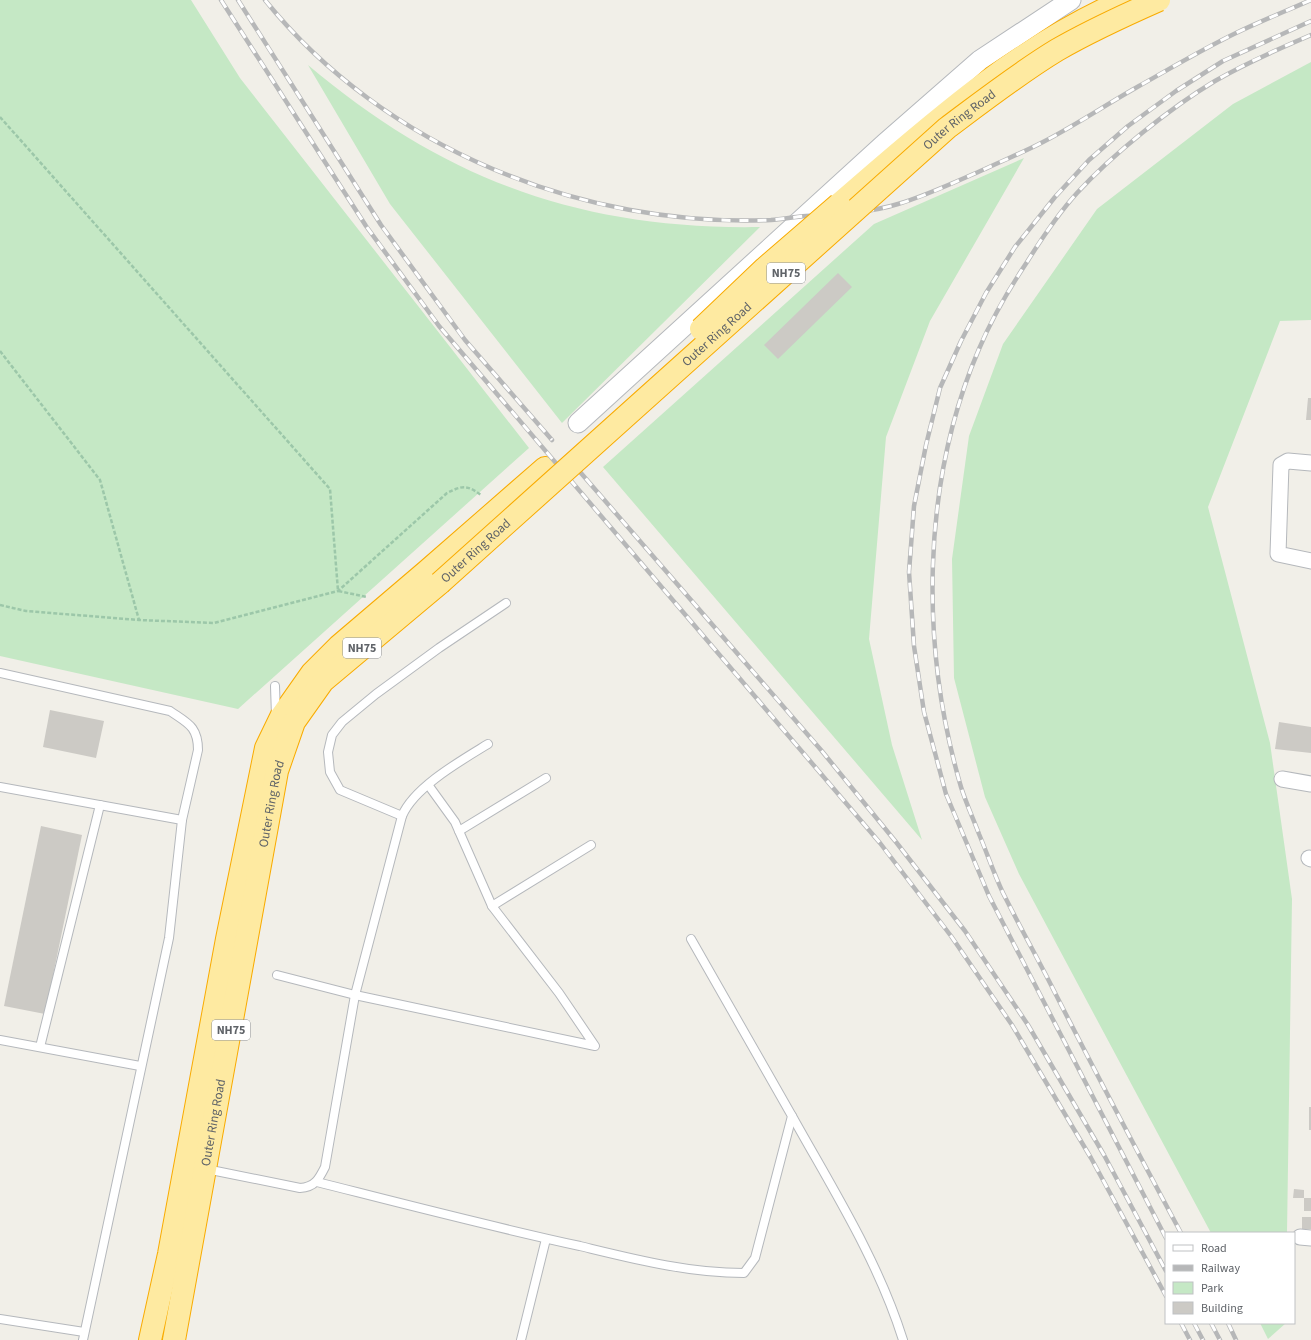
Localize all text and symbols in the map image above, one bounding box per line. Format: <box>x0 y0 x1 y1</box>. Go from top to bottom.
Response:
street label: Outer Ring Road <box>919 85 1000 154</box>
road number: NH75 <box>767 263 805 283</box>
street label: Outer Ring Road <box>678 298 756 371</box>
street label: Outer Ring Road <box>437 515 515 587</box>
road number: NH75 <box>343 638 381 658</box>
street label: Outer Ring Road <box>254 758 289 849</box>
road number: NH75 <box>212 1020 250 1040</box>
street label: Outer Ring Road <box>197 1077 230 1168</box>
legend <box>1165 1232 1295 1324</box>
text: Road <box>1201 1240 1227 1257</box>
text: Railway <box>1201 1260 1240 1277</box>
text: Park <box>1201 1280 1223 1297</box>
text: Building <box>1201 1300 1243 1317</box>

